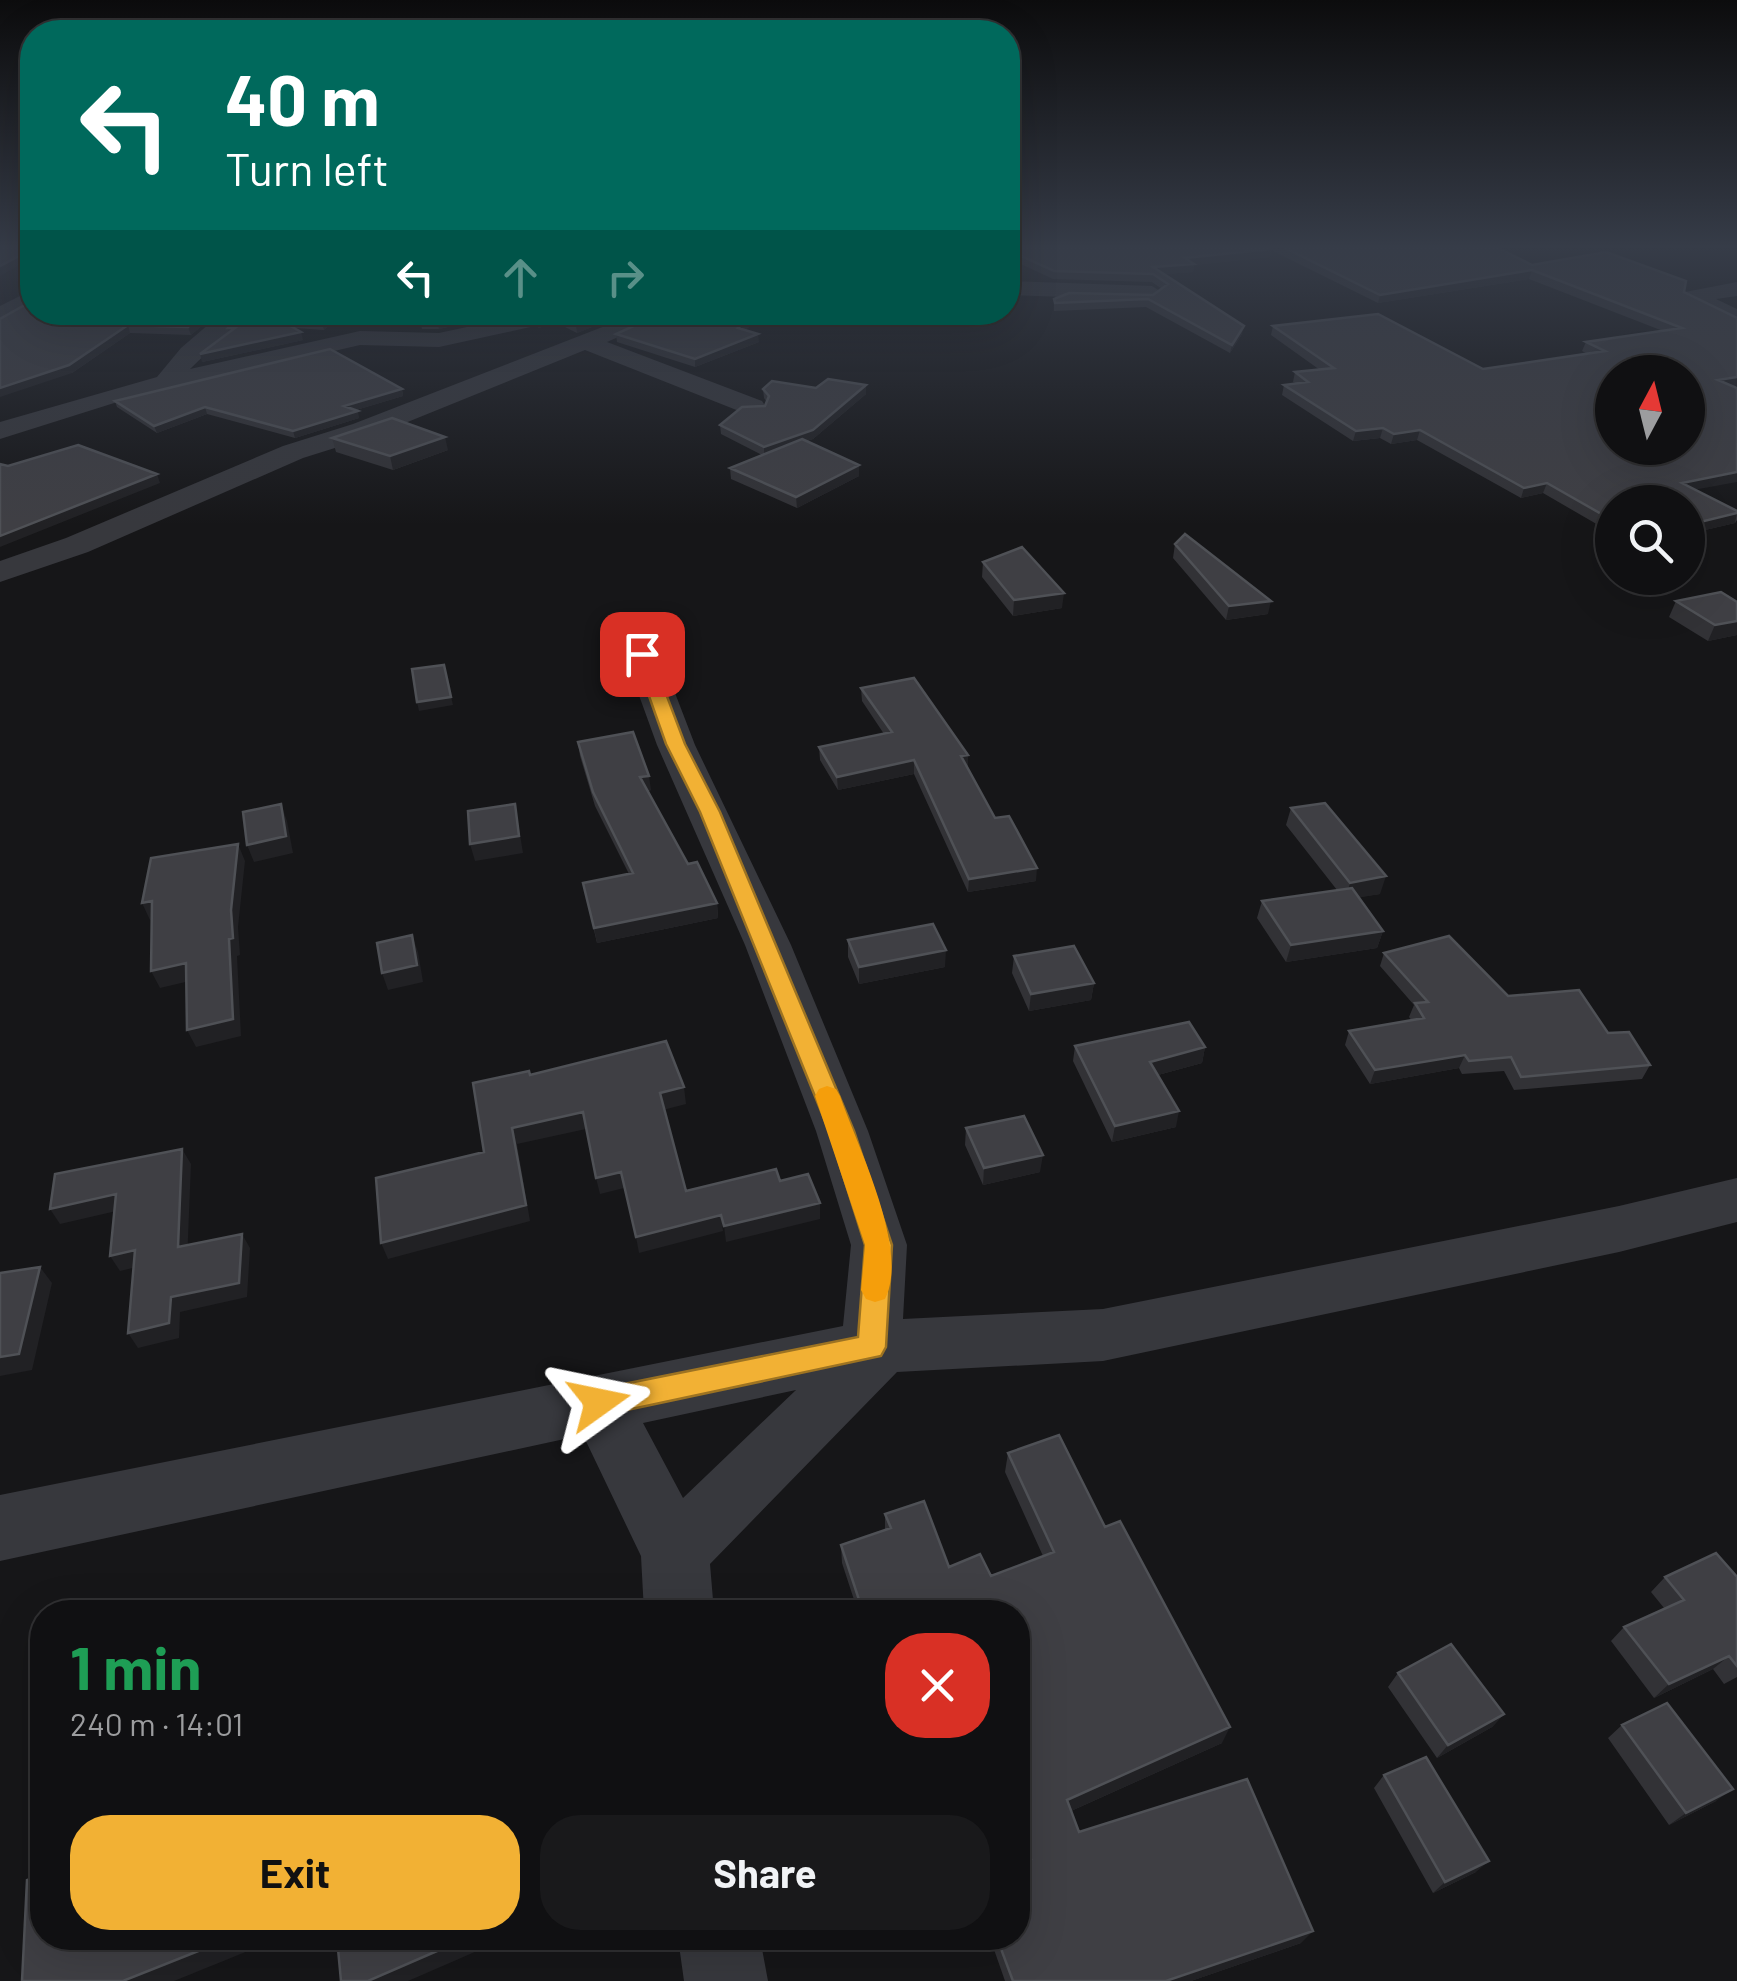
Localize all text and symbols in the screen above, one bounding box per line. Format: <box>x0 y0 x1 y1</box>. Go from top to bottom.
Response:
text: 40 m <box>225 56 380 140</box>
icon: left <box>60 60 190 190</box>
text: Turn left <box>225 141 389 195</box>
icon: left <box>388 250 443 305</box>
icon: ahead <box>493 250 548 305</box>
icon: right <box>598 250 653 305</box>
north arrow <box>1595 355 1705 465</box>
map controls <box>1595 355 1705 595</box>
button: search <box>1595 485 1705 595</box>
pin <box>600 612 685 697</box>
icon: arrive <box>615 627 670 682</box>
position arrow <box>547 1350 651 1454</box>
text: 1 min <box>70 1630 201 1702</box>
button: close <box>885 1633 990 1738</box>
text: 240 m · 14:01 <box>70 1704 243 1742</box>
button: Exit <box>70 1815 520 1930</box>
button: Share <box>540 1815 990 1930</box>

